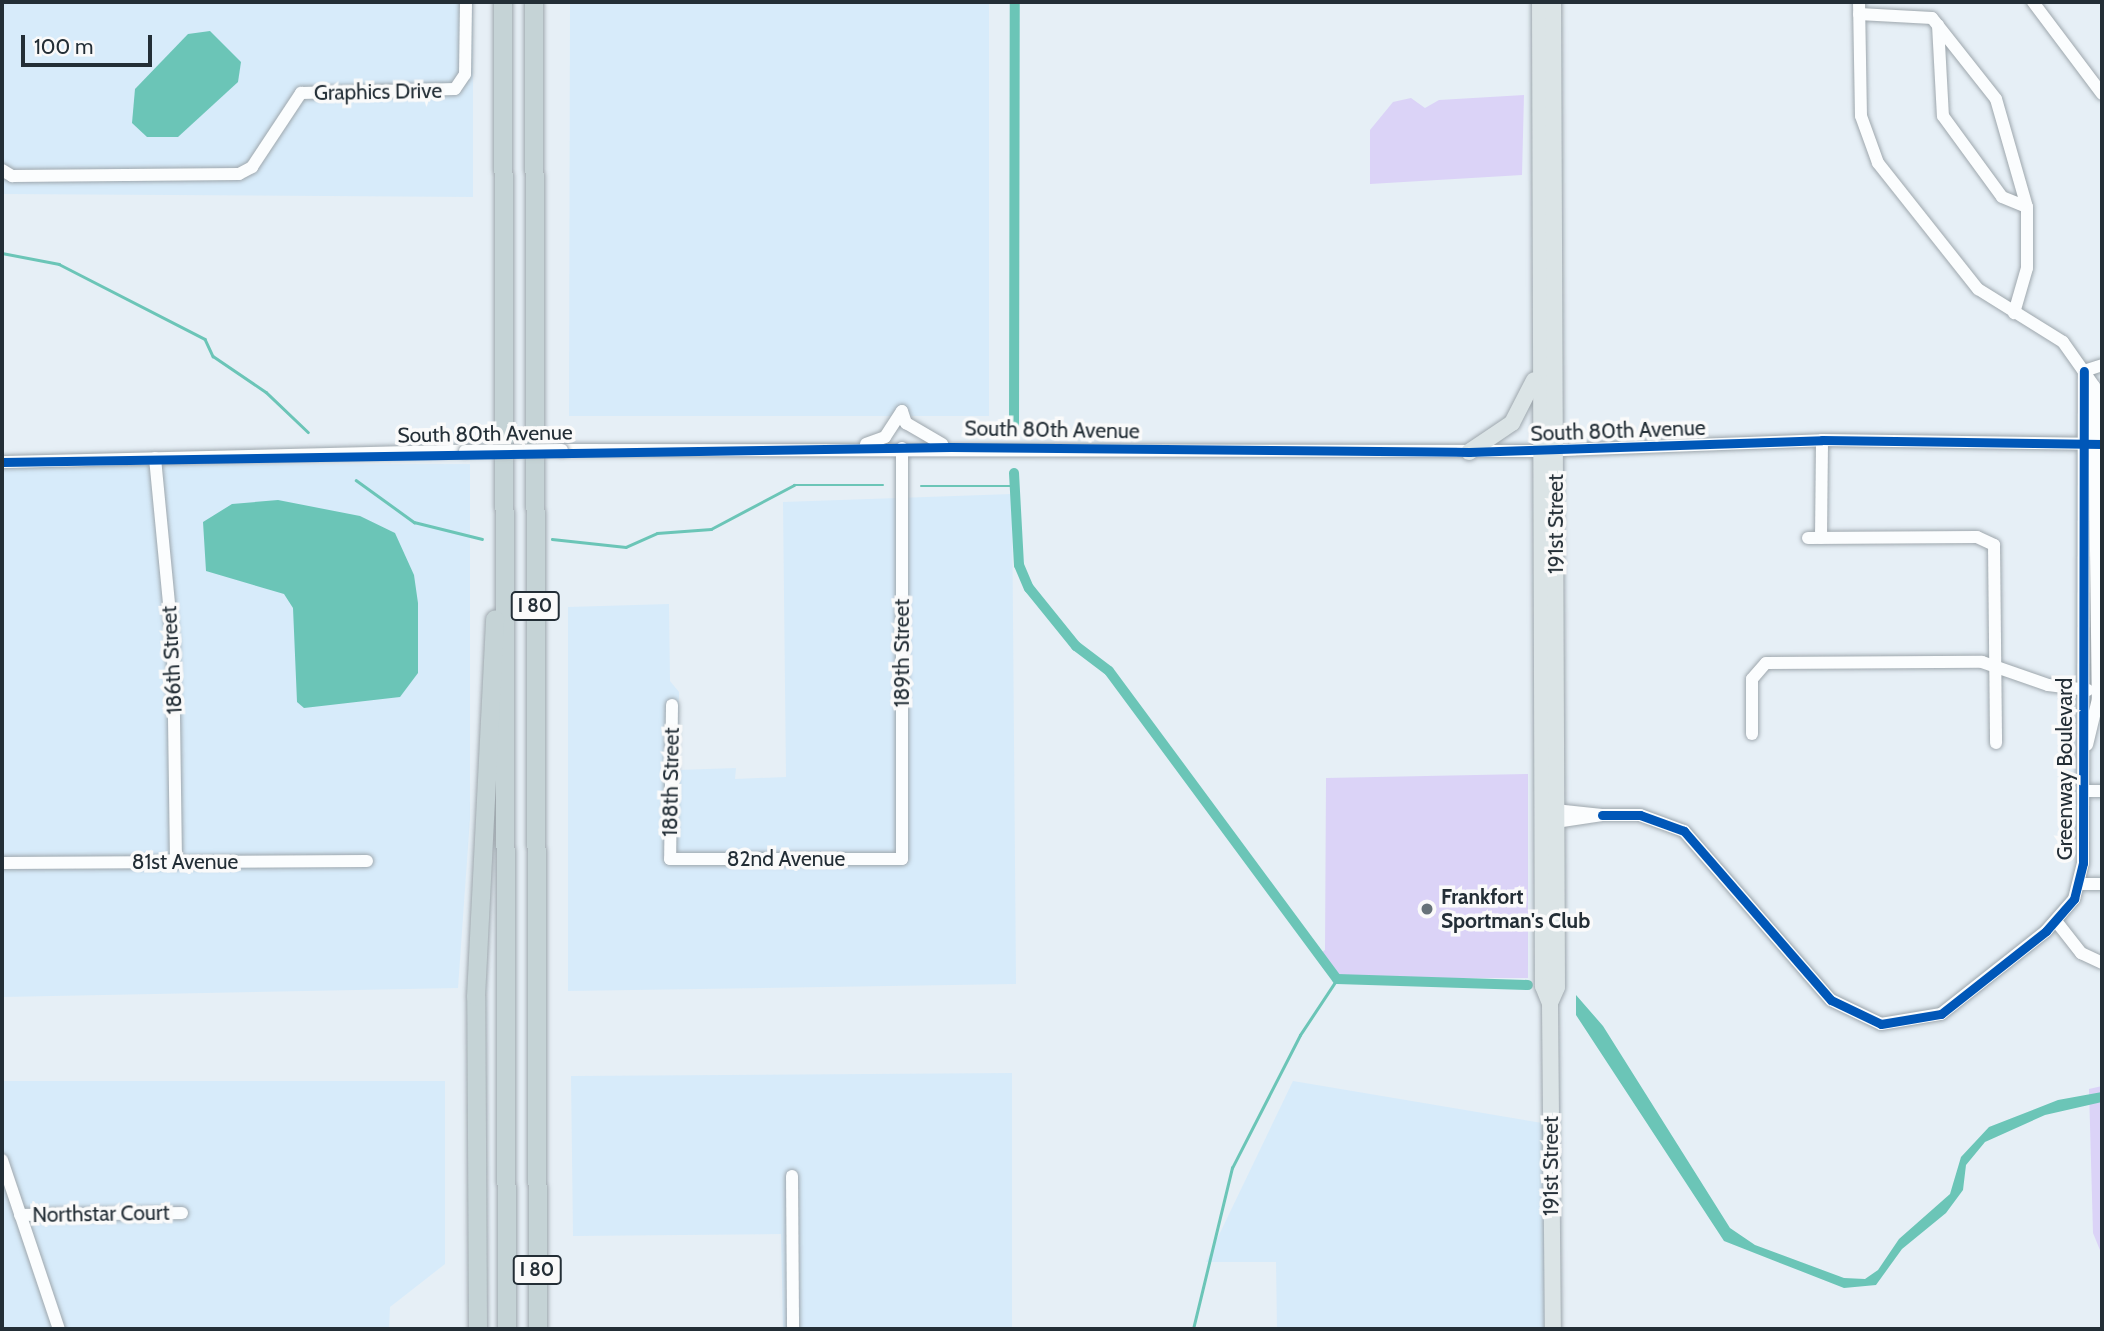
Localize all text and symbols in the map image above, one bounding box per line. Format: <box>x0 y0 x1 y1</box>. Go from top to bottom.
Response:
scale bar <box>24 21 156 65</box>
text: 100 m <box>34 34 93 59</box>
street label: Graphics Drive <box>314 78 442 106</box>
street label: South 80th Avenue <box>1530 415 1706 447</box>
street label: South 80th Avenue <box>964 416 1140 444</box>
street label: South 80th Avenue <box>397 420 573 448</box>
street label: 191st Street <box>1543 474 1569 574</box>
road number: I 80 <box>510 590 560 622</box>
street label: 189th Street <box>889 599 915 707</box>
street label: 186th Street <box>157 605 187 715</box>
street label: Greenway Boulevard <box>2052 678 2078 860</box>
street label: 188th Street <box>657 727 685 837</box>
street label: 82nd Avenue <box>727 846 845 872</box>
street label: 81st Avenue <box>132 849 238 875</box>
place label: Frankfort Sportman's Club <box>1441 884 1590 934</box>
marker: Frankfort Sportman's Club <box>1419 901 1435 917</box>
street label: 191st Street <box>1538 1116 1564 1216</box>
street label: Northstar Court <box>32 1200 170 1228</box>
road number: I 80 <box>512 1254 562 1286</box>

